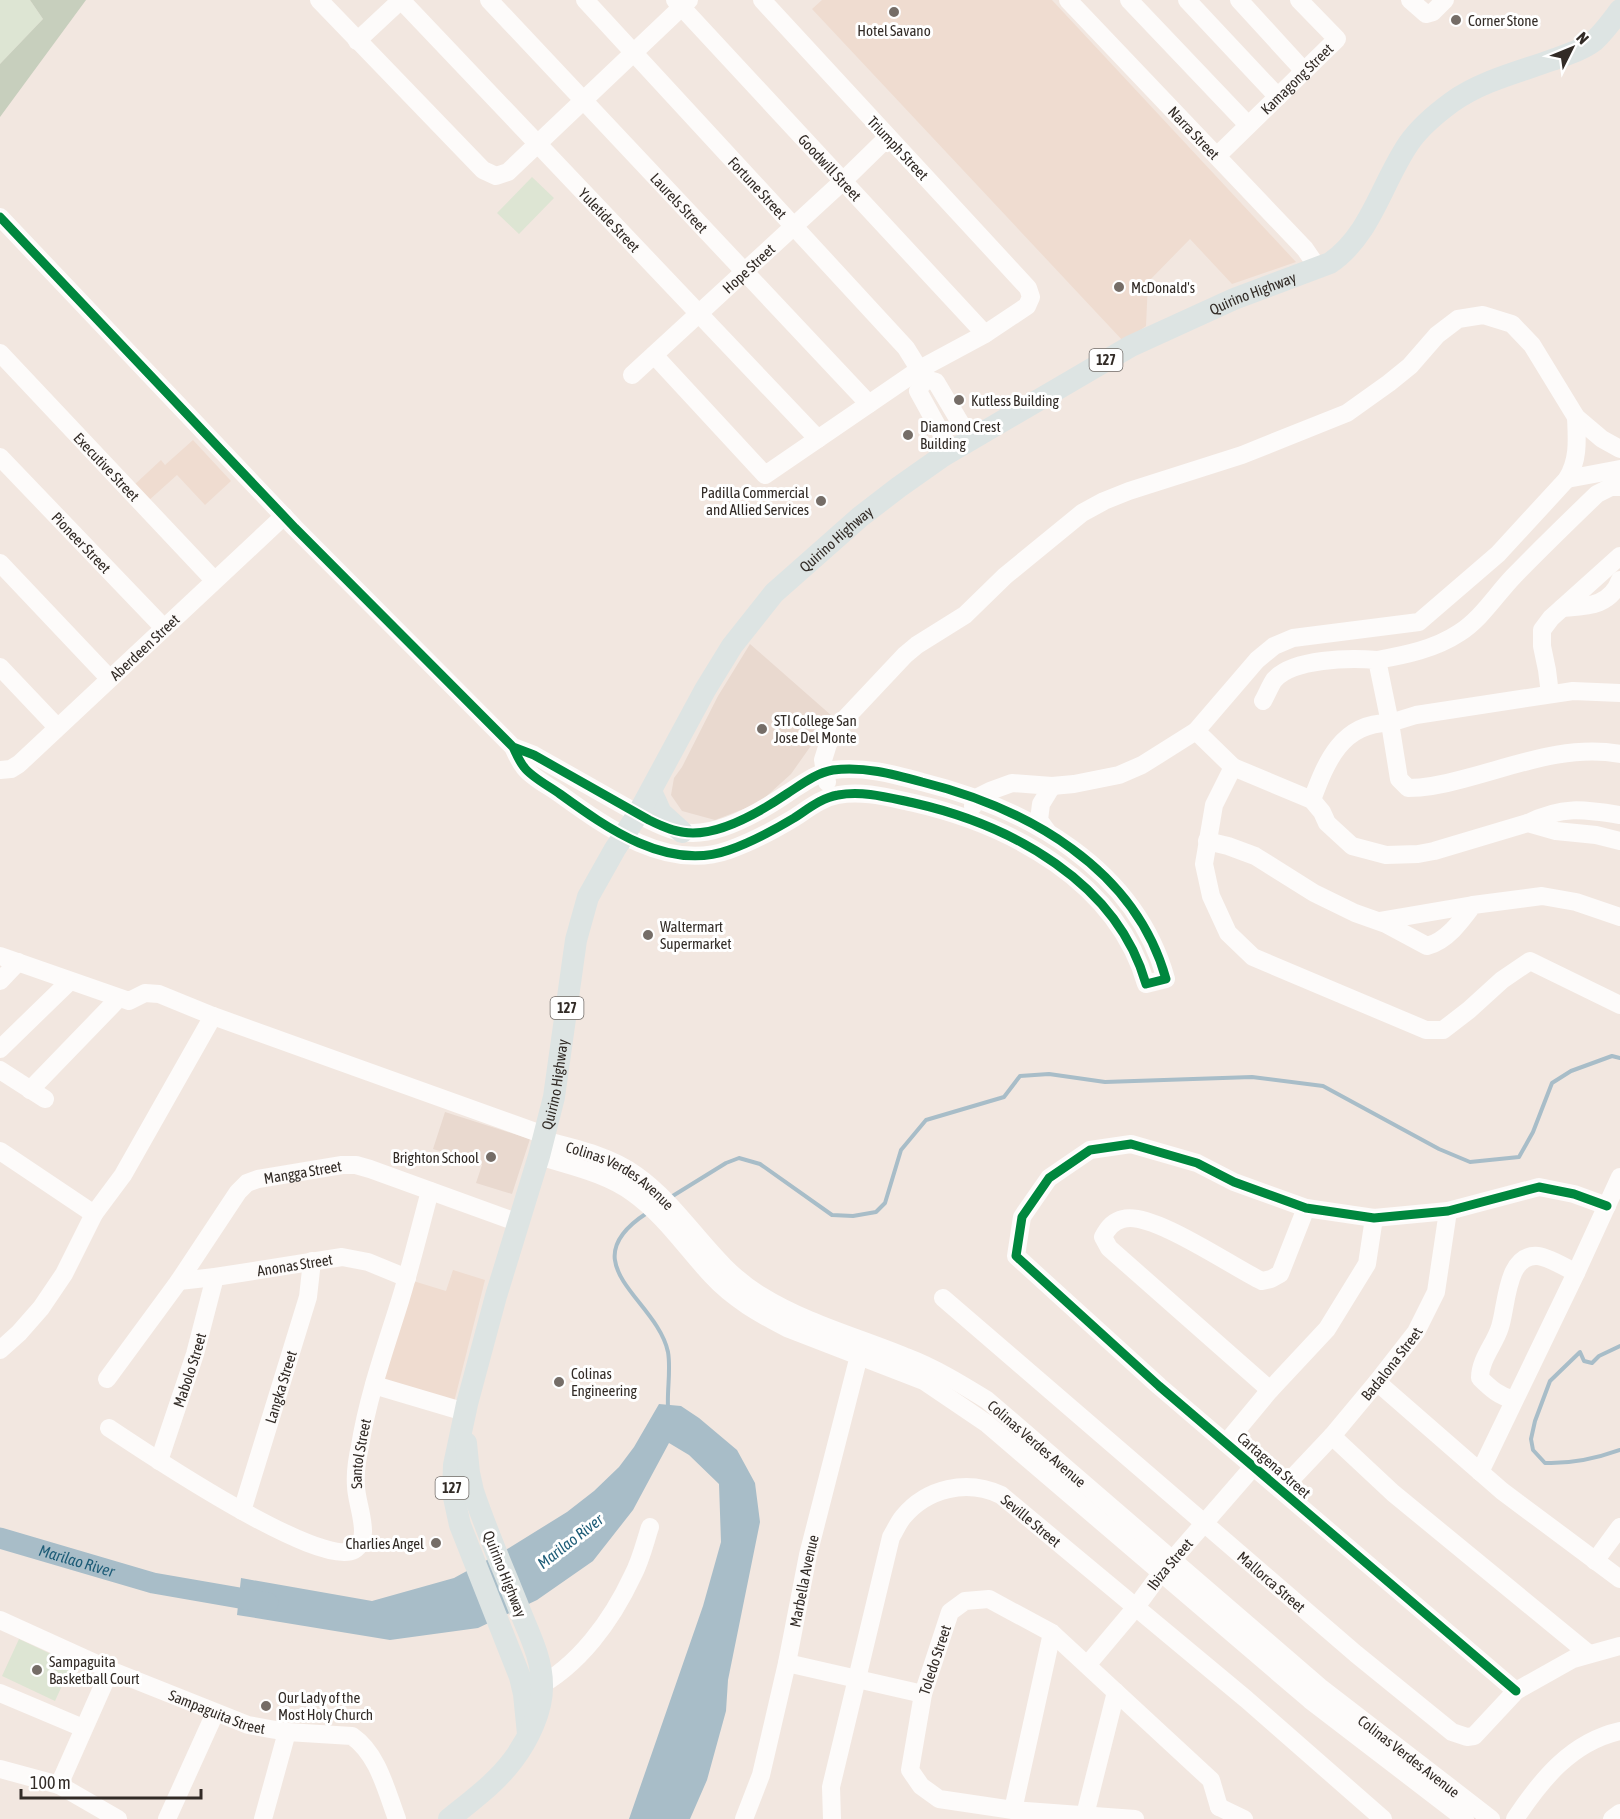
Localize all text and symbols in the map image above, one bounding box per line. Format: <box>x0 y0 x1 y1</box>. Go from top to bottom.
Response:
marker: Hotel Savano <box>887 5 901 19</box>
place label: Corner Stone <box>1468 12 1539 29</box>
marker: Corner Stone <box>1449 13 1463 27</box>
north arrow <box>1542 18 1602 78</box>
place label: Hotel Savano <box>857 22 931 39</box>
text: N <box>1573 28 1593 47</box>
street label: Kamagong Street <box>1257 40 1336 117</box>
street label: Narra Street <box>1165 103 1223 162</box>
street label: Triumph Street <box>864 113 932 183</box>
street label: Goodwill Street <box>795 130 865 204</box>
street label: Fortune Street <box>725 153 791 222</box>
street label: Laurels Street <box>647 169 712 236</box>
street label: Yuletide Street <box>576 184 644 255</box>
street label: Hope Street <box>719 240 778 296</box>
street label: Quirino Highway <box>1206 268 1298 318</box>
place label: McDonald's <box>1131 279 1195 296</box>
marker: McDonald's <box>1112 280 1126 294</box>
road number: 127 <box>1090 349 1122 371</box>
place label: Kutless Building <box>971 392 1060 409</box>
marker: Kutless Building <box>952 393 966 407</box>
place label: Diamond Crest Building <box>920 418 1001 452</box>
marker: Diamond Crest Building <box>901 428 915 442</box>
street label: Executive Street <box>71 429 143 504</box>
place label: Padilla Commercial and Allied Services <box>701 484 809 518</box>
marker: Padilla Commercial and Allied Services <box>814 494 828 508</box>
street label: Quirino Highway <box>796 502 876 575</box>
street label: Pioneer Street <box>49 508 115 576</box>
street label: Aberdeen Street <box>106 610 182 683</box>
place label: STI College San Jose Del Monte <box>774 712 857 746</box>
marker: STI College San Jose Del Monte <box>755 722 769 736</box>
place label: Waltermart Supermarket <box>660 918 732 952</box>
marker: Waltermart Supermarket <box>641 928 655 942</box>
road number: 127 <box>550 997 584 1019</box>
street label: Quirino Highway <box>538 1038 571 1131</box>
street label: Colinas Verdes Avenue <box>564 1138 678 1213</box>
place label: Brighton School <box>393 1149 479 1166</box>
marker: Brighton School <box>484 1150 498 1164</box>
street label: Mangga Street <box>262 1157 343 1186</box>
street label: Anonas Street <box>256 1250 334 1279</box>
street label: Badalona Street <box>1357 1324 1425 1403</box>
street label: Mabolo Street <box>169 1331 209 1409</box>
street label: Langka Street <box>261 1348 300 1425</box>
place label: Colinas Engineering <box>571 1365 638 1399</box>
marker: Colinas Engineering <box>552 1375 566 1389</box>
street label: Colinas Verdes Avenue <box>985 1396 1090 1490</box>
street label: Santol Street <box>347 1417 374 1489</box>
street label: Cartagena Street <box>1234 1429 1314 1501</box>
road number: 127 <box>436 1477 468 1499</box>
street label: Seville Street <box>998 1491 1065 1550</box>
water label: Marilao River <box>534 1509 607 1572</box>
street label: Quirino Highway <box>480 1528 530 1620</box>
street label: Marbella Avenue <box>786 1533 821 1628</box>
place label: Charlies Angel <box>345 1535 424 1552</box>
street label: Ibiza Street <box>1143 1535 1196 1593</box>
marker: Charlies Angel <box>429 1536 443 1550</box>
water label: Marilao River <box>37 1541 118 1581</box>
street label: Mallorca Street <box>1234 1548 1309 1615</box>
street label: Toledo Street <box>915 1623 954 1697</box>
place label: Sampaguita Basketball Court <box>49 1653 140 1687</box>
marker: Sampaguita Basketball Court <box>30 1663 44 1677</box>
street label: Sampaguita Street <box>167 1686 267 1736</box>
place label: Our Lady of the Most Holy Church <box>278 1689 373 1723</box>
marker: Our Lady of the Most Holy Church <box>259 1699 273 1713</box>
street label: Colinas Verdes Avenue <box>1355 1711 1463 1800</box>
scale bar <box>21 1762 201 1800</box>
text: 100 m <box>30 1772 71 1793</box>

